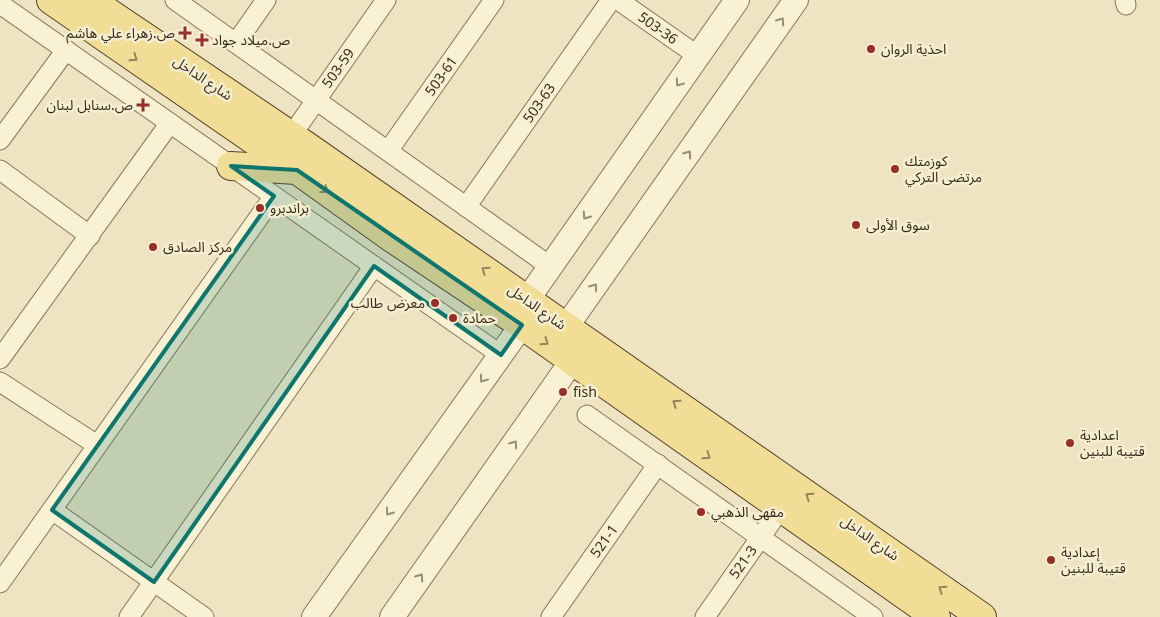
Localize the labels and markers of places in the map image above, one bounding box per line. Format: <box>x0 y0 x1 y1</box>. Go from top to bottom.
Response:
place label: ص.زهراء علي هاشم <box>66 19 175 48</box>
place label: ص.ميلاد جواد <box>212 26 290 55</box>
marker: ص.زهراء علي هاشم <box>179 27 191 39</box>
marker: ص.ميلاد جواد <box>196 34 208 46</box>
place label: احذية الروان <box>881 35 946 64</box>
marker: احذية الروان <box>865 43 877 55</box>
place label: ص.سنابل لبنان <box>47 91 133 120</box>
marker: ص.سنابل لبنان <box>137 99 149 111</box>
place label: كوزمتك مرتضى التركي <box>905 147 982 192</box>
marker: كوزمتك مرتضى التركي <box>889 163 901 175</box>
place label: براندبرو <box>270 194 309 223</box>
marker: براندبرو <box>254 202 266 214</box>
place label: سوق الأولى <box>866 211 930 240</box>
marker: سوق الأولى <box>850 219 862 231</box>
place label: مركز الصادق <box>163 233 232 262</box>
marker: مركز الصادق <box>147 241 159 253</box>
place label: معرض طالب <box>351 289 425 318</box>
marker: معرض طالب <box>429 297 441 309</box>
place label: حمادة <box>463 304 496 333</box>
marker: حمادة <box>447 312 459 324</box>
place label: fish <box>573 378 597 407</box>
marker: fish <box>557 386 569 398</box>
place label: اعدادية قتيبة للبنين <box>1080 421 1145 466</box>
marker: اعدادية قتيبة للبنين <box>1064 437 1076 449</box>
place label: مقهى الذهبي <box>711 498 784 527</box>
marker: مقهى الذهبي <box>695 506 707 518</box>
place label: إعدادية قتيبة للبنين <box>1061 538 1126 583</box>
marker: إعدادية قتيبة للبنين <box>1045 554 1057 566</box>

